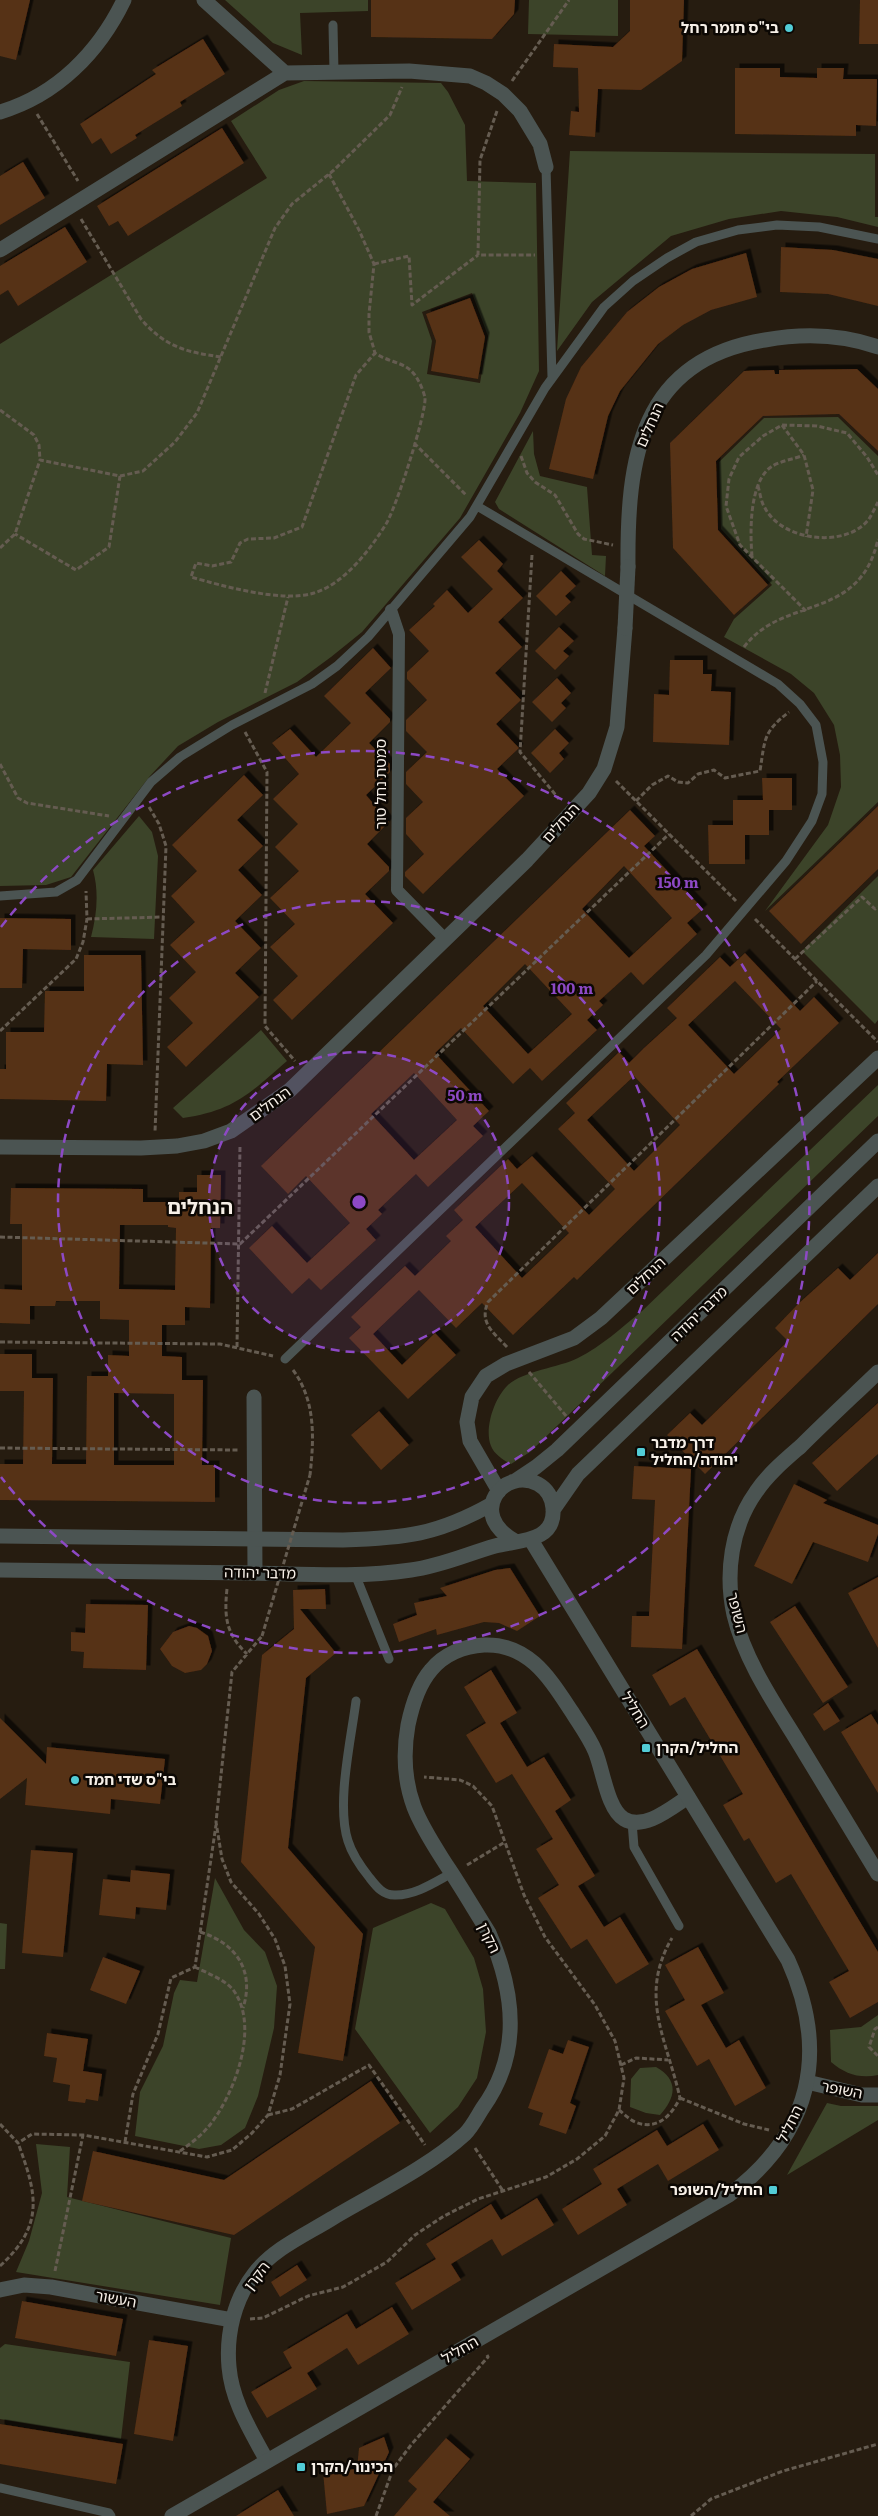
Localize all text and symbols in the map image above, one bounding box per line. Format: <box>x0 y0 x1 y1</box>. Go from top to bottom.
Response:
place label: בי"ס תומר רחל <box>681 15 779 38</box>
marker: בי"ס תומר רחל <box>783 22 795 34</box>
street label: הנחלים <box>629 398 669 451</box>
street label: סמטת נחל טור <box>368 739 391 829</box>
street label: הנחלים <box>536 797 584 847</box>
text: 150 m <box>657 870 699 893</box>
text: 100 m <box>551 976 593 999</box>
street label: הנחלים <box>243 1080 295 1126</box>
text: 50 m <box>447 1083 483 1106</box>
district label: הנחלים <box>167 1190 233 1220</box>
centre of rings <box>350 1193 368 1211</box>
street label: הנחלים <box>620 1250 670 1299</box>
street label: מדבר יהודה <box>664 1280 732 1346</box>
place label: דרך מדבר יהודה/החליל <box>651 1430 738 1470</box>
marker: דרך מדבר יהודה/החליל <box>635 1446 647 1458</box>
street label: מדבר יהודה <box>224 1559 296 1584</box>
street label: השופר <box>722 1590 755 1636</box>
street label: החליל <box>616 1686 656 1732</box>
place label: החליל/הקרן <box>656 1735 738 1758</box>
marker: החליל/הקרן <box>640 1742 652 1754</box>
place label: בי"ס שדי חמד <box>85 1767 177 1790</box>
marker: בי"ס שדי חמד <box>69 1774 81 1786</box>
street label: הקרן <box>473 1918 508 1957</box>
street label: השופר <box>820 2073 865 2104</box>
street label: החליל <box>770 2101 808 2146</box>
place label: החליל/השופר <box>670 2177 763 2200</box>
marker: החליל/השופר <box>767 2184 779 2196</box>
street label: הקרן <box>237 2256 275 2295</box>
street label: העשור <box>94 2283 139 2312</box>
street label: החליל <box>436 2329 482 2369</box>
place label: הכינור/הקרן <box>311 2454 393 2477</box>
marker: הכינור/הקרן <box>295 2461 307 2473</box>

